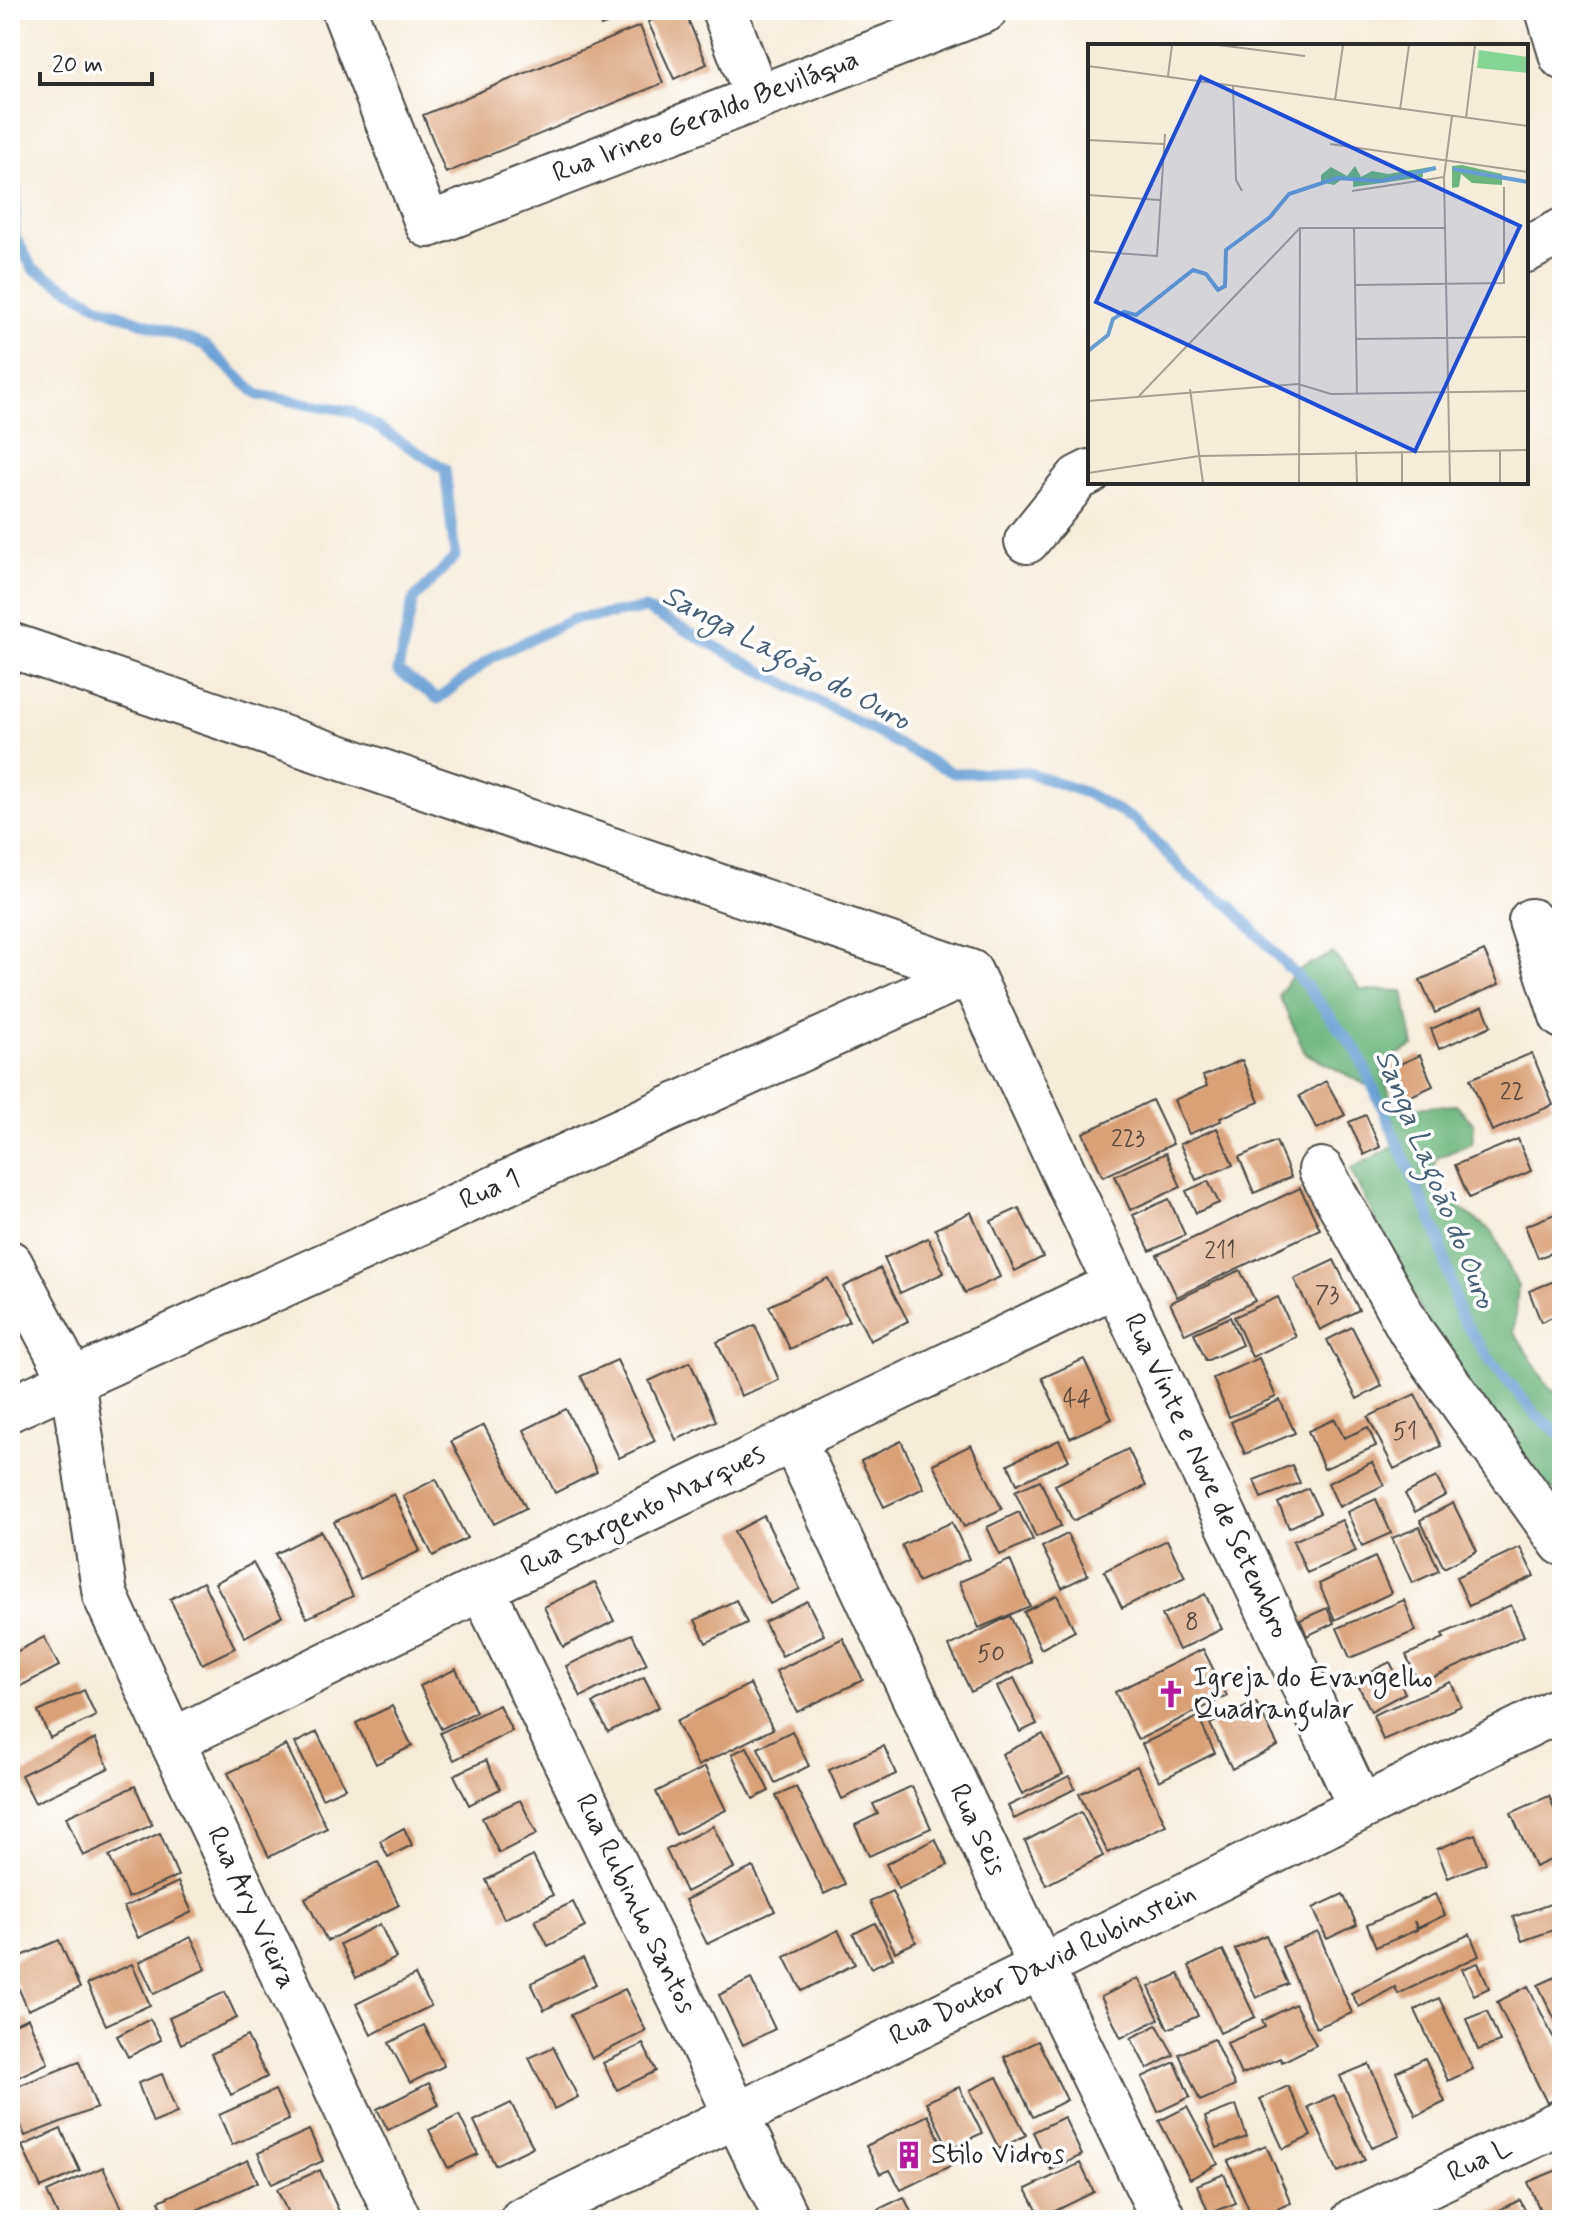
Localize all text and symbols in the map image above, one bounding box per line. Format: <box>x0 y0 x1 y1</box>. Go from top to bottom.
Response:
scale bar <box>40 36 152 86</box>
street label: Rua Irineo Geraldo Beviláqua <box>547 41 865 193</box>
inset map <box>1088 44 1528 484</box>
text: 20 m <box>52 50 103 81</box>
water label: Sanga Lagoão do Ouro <box>653 576 918 744</box>
water label: Sanga Lagoão do Ouro <box>1362 1044 1505 1316</box>
house number: 22 <box>1500 1077 1524 1108</box>
house number: 223 <box>1111 1124 1145 1155</box>
street label: Rua 1 <box>454 1160 526 1220</box>
house number: 211 <box>1204 1236 1236 1267</box>
house number: 73 <box>1315 1280 1339 1311</box>
street label: Rua Vinte e Nove de Setembro <box>1114 1308 1298 1644</box>
house number: 44 <box>1063 1384 1091 1415</box>
house number: 51 <box>1393 1417 1417 1448</box>
street label: Rua Sargento Marques <box>515 1436 772 1588</box>
house number: 8 <box>1185 1607 1199 1638</box>
house number: 50 <box>977 1639 1005 1670</box>
place label: Igreja do Evangelho Quadrangular <box>1193 1660 1433 1732</box>
church icon: Igreja do Evangelho Quadrangular <box>1156 1679 1186 1709</box>
street label: Rua Seis <box>940 1778 1014 1882</box>
street label: Rua Rubinho Santos <box>566 1788 704 2020</box>
street label: Rua Ary Vieira <box>197 1821 305 1995</box>
street label: Rua Doutor David Rubinstein <box>884 1875 1202 2055</box>
street label: Rua L <box>1442 2130 1519 2192</box>
place label: Stilo Vidros <box>931 2137 1065 2174</box>
building icon: Stilo Vidros <box>894 2140 924 2170</box>

